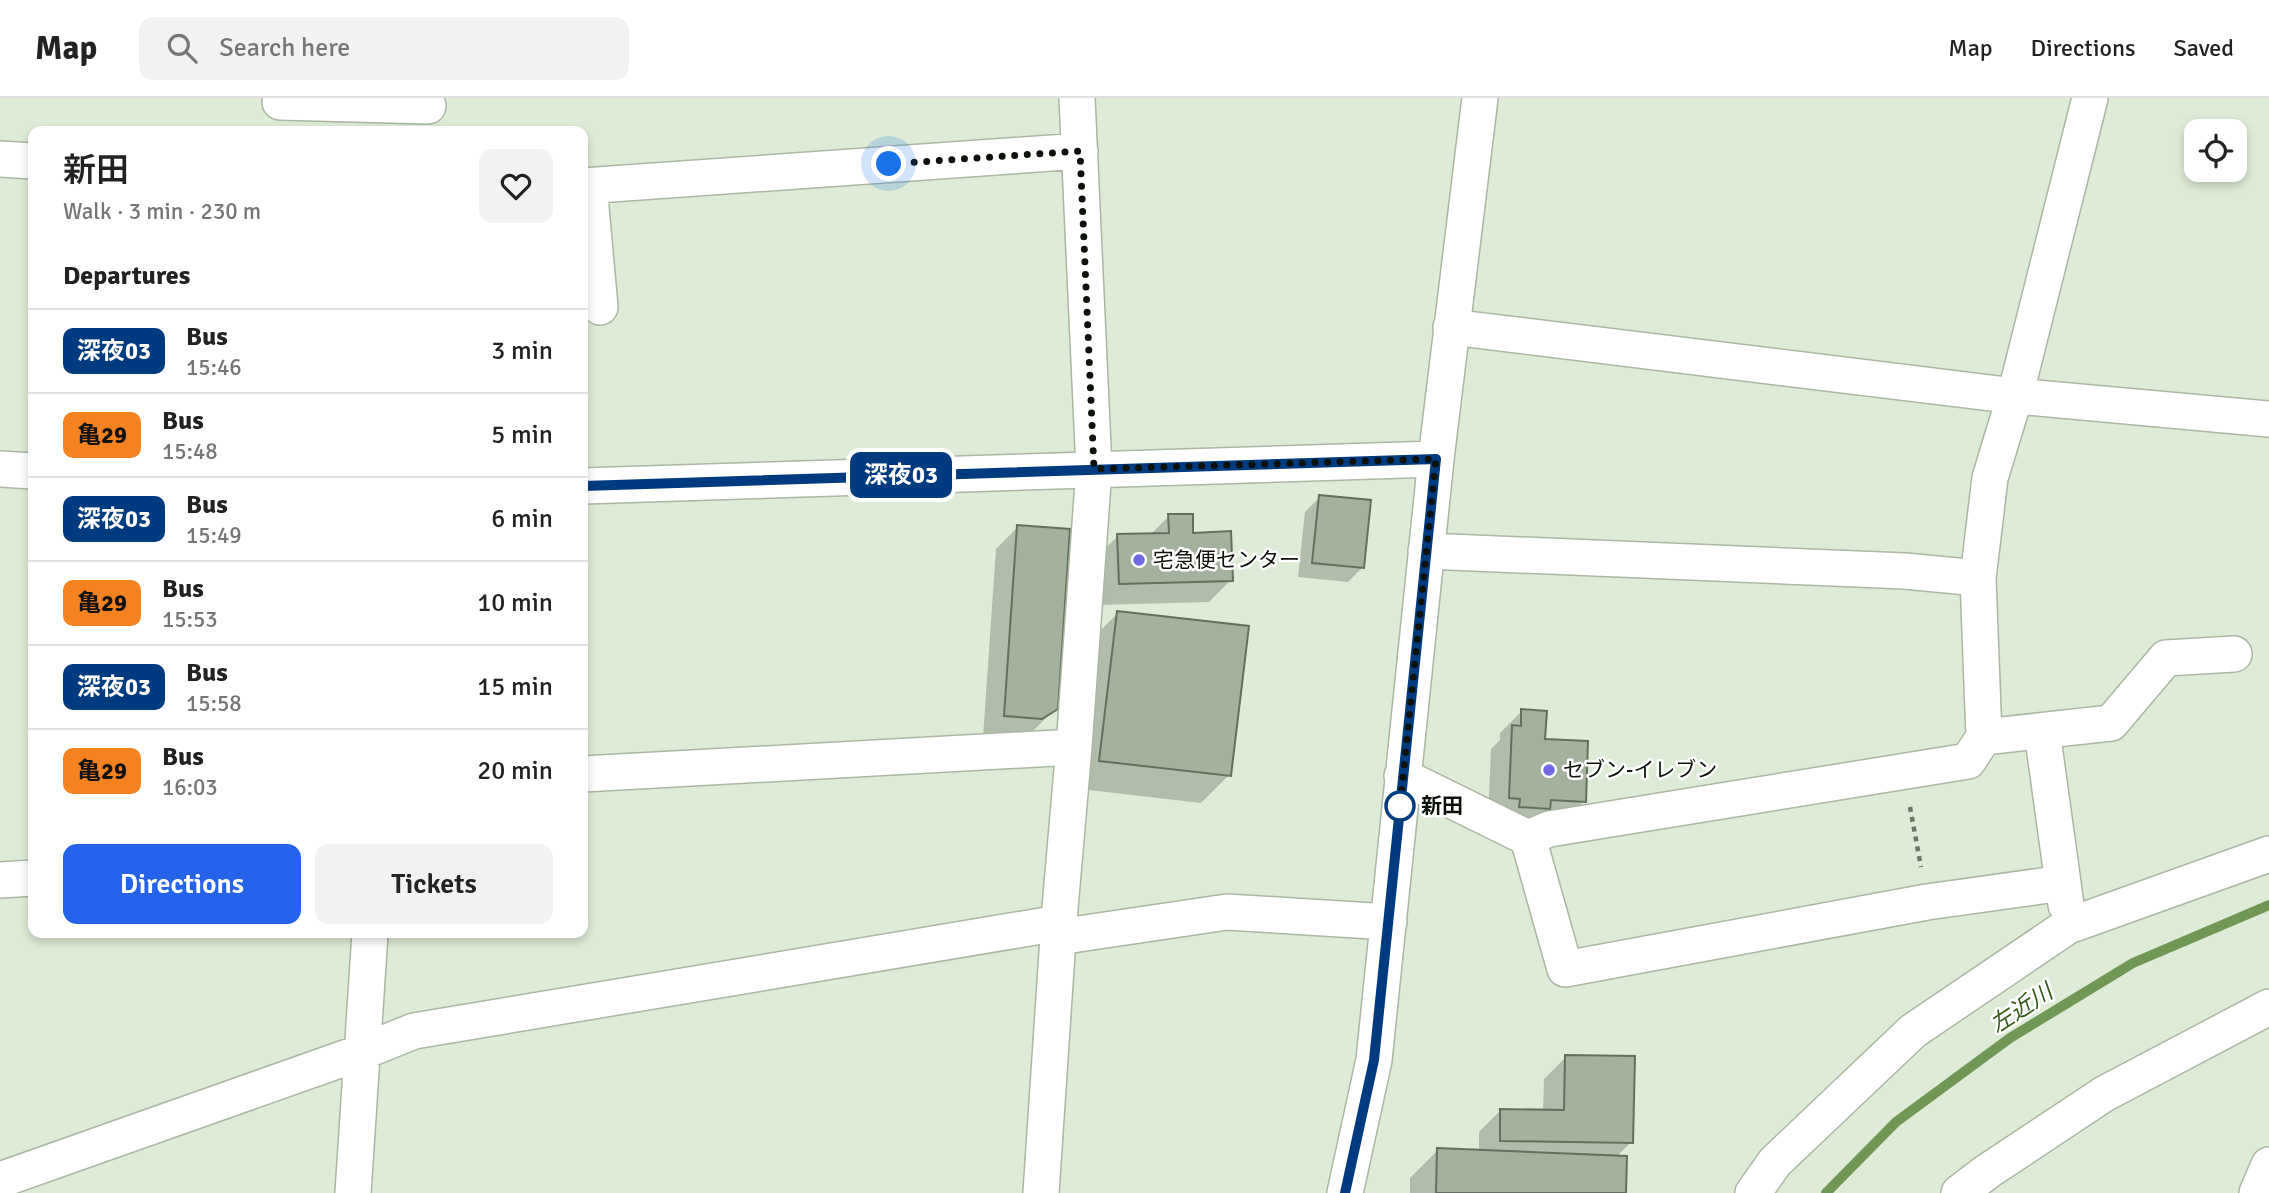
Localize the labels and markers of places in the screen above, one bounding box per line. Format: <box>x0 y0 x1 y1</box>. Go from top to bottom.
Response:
place label: 宅急便センター <box>1153 547 1300 573</box>
marker: 宅急便センター <box>1131 552 1147 568</box>
place label: セブン-イレブン <box>1563 757 1717 783</box>
marker: セブン-イレブン <box>1541 762 1557 778</box>
marker: 新田 <box>1385 791 1415 821</box>
place label: 新田 <box>1421 793 1463 819</box>

